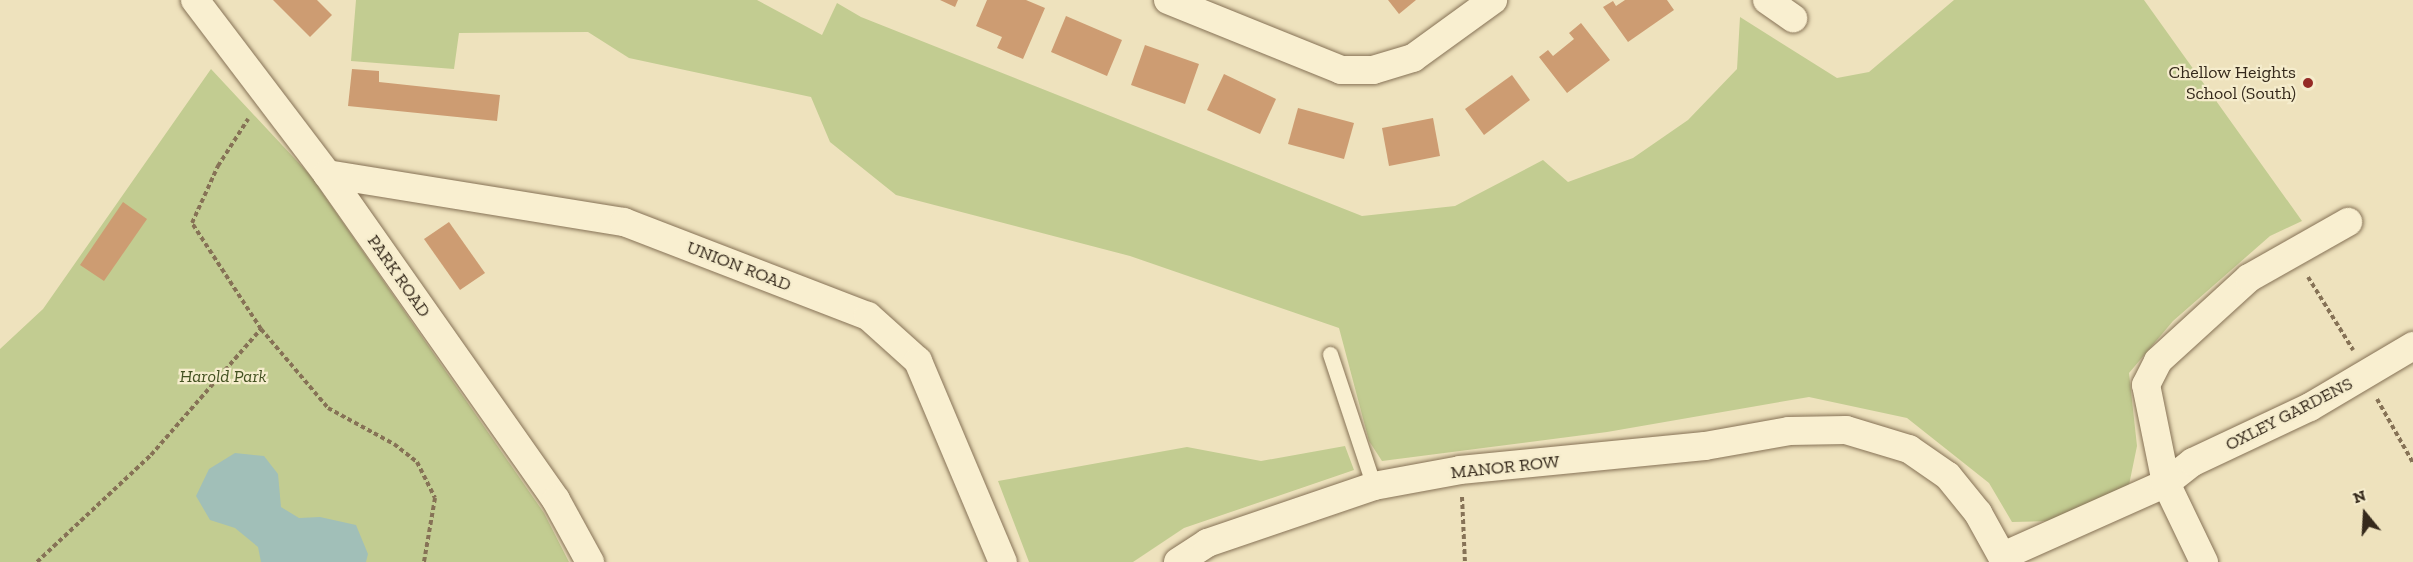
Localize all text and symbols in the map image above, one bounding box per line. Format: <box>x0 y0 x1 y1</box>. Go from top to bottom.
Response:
place label: Chellow Heights School (South) <box>2168 62 2296 104</box>
marker: Chellow Heights School (South) <box>2301 76 2315 90</box>
street label: PARK ROAD <box>363 231 435 321</box>
street label: UNION ROAD <box>684 236 794 296</box>
park label: Harold Park <box>179 365 267 387</box>
street label: OXLEY GARDENS <box>2222 372 2356 456</box>
street label: MANOR ROW <box>1450 451 1560 483</box>
north arrow <box>2335 484 2395 544</box>
text: N <box>2351 485 2368 507</box>

